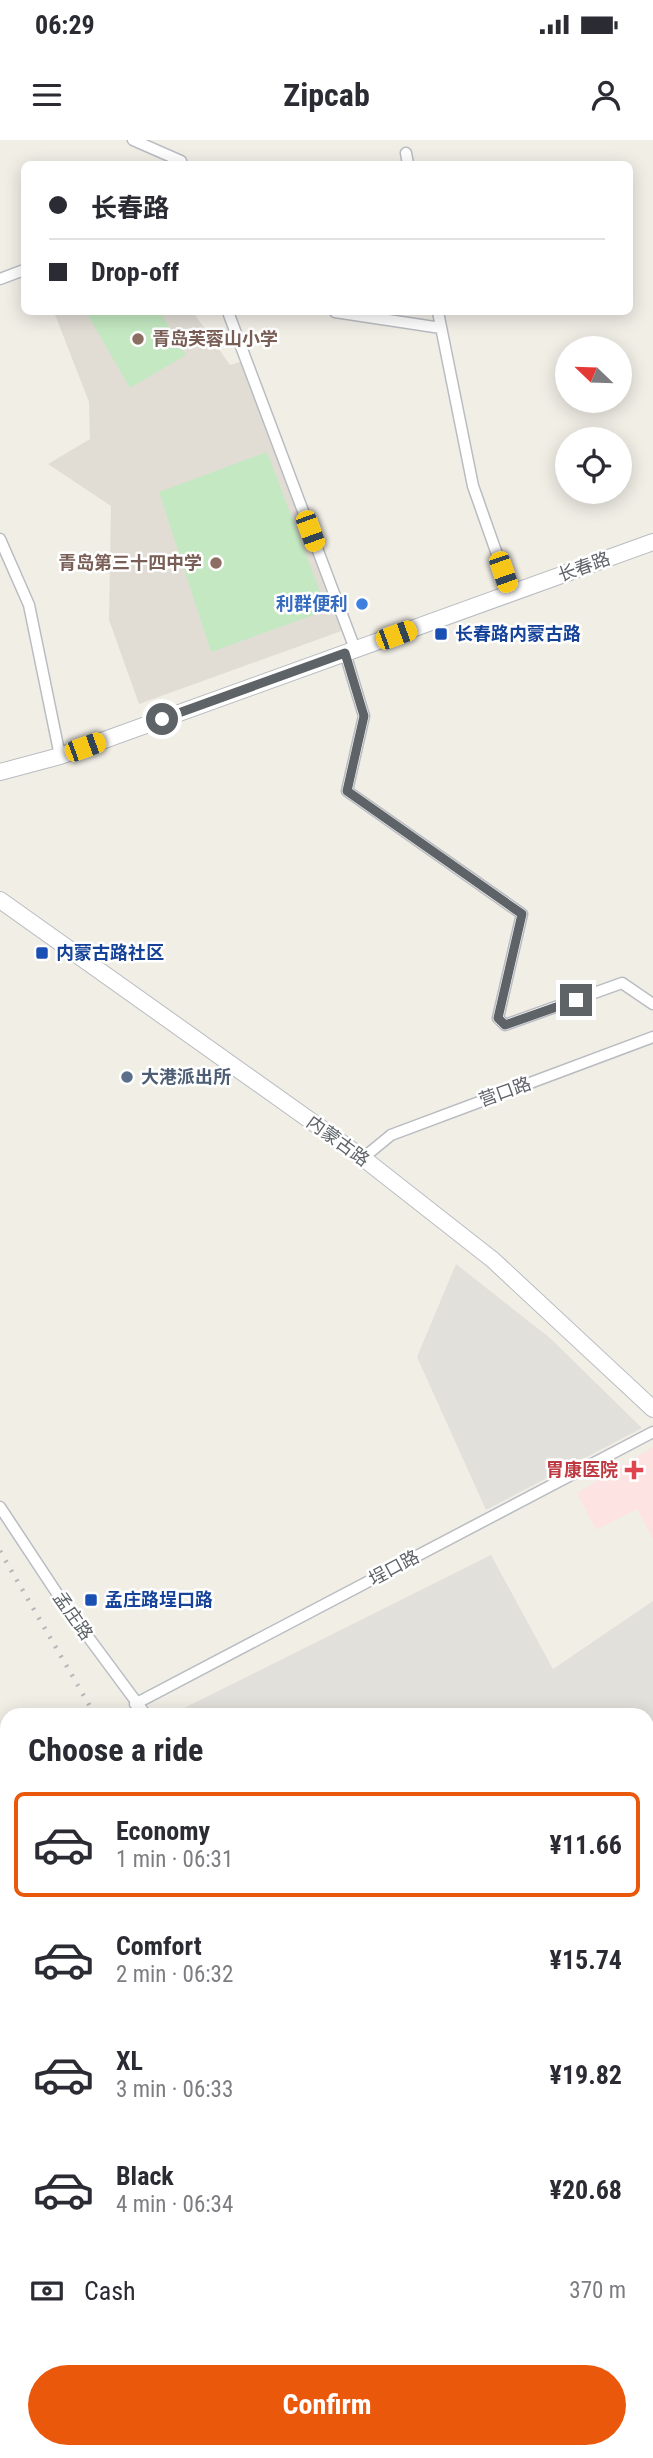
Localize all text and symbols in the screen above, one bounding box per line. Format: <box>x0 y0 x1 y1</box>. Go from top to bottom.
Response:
text: 06:29 <box>35 10 95 40</box>
icon: menu <box>28 76 66 114</box>
text: Zipcab <box>283 76 370 114</box>
icon: person <box>587 76 625 114</box>
text: 长春路 <box>91 193 169 223</box>
text: Drop-off <box>91 257 179 287</box>
place label: 青岛芙蓉山小学 <box>152 328 278 349</box>
marker: 青岛芙蓉山小学 <box>130 331 146 347</box>
north arrow <box>555 336 632 413</box>
map controls <box>555 336 632 504</box>
button: locate <box>555 427 632 504</box>
car <box>293 508 328 554</box>
street label: 长春路 <box>555 547 613 586</box>
car <box>487 549 520 595</box>
place label: 青岛第三十四中学 <box>58 552 202 573</box>
marker: 青岛第三十四中学 <box>208 555 224 571</box>
place label: 利群便利 <box>276 593 348 614</box>
marker: 利群便利 <box>354 596 370 612</box>
car <box>373 618 420 652</box>
place label: 长春路内蒙古路 <box>455 623 581 644</box>
marker: 长春路内蒙古路 <box>433 626 449 642</box>
route start <box>146 703 178 735</box>
car <box>62 730 109 764</box>
place label: 内蒙古路社区 <box>56 942 164 963</box>
marker: 内蒙古路社区 <box>34 945 50 961</box>
route end <box>560 984 592 1016</box>
place label: 大港派出所 <box>141 1066 231 1087</box>
marker: 大港派出所 <box>119 1069 135 1085</box>
street label: 营口路 <box>476 1072 534 1111</box>
street label: 内蒙古路 <box>303 1111 374 1170</box>
place label: 胃康医院 <box>546 1459 618 1480</box>
marker: 胃康医院 <box>624 1460 644 1480</box>
street label: 埕口路 <box>365 1546 423 1590</box>
street label: 孟庄路 <box>49 1588 97 1644</box>
place label: 孟庄路埕口路 <box>105 1589 213 1610</box>
marker: 孟庄路埕口路 <box>83 1592 99 1608</box>
text: Choose a ride <box>28 1731 203 1769</box>
icon: car <box>32 1813 95 1876</box>
text: Economy <box>116 1816 210 1846</box>
text: ¥11.66 <box>550 1830 622 1860</box>
text: 1 min · 06:31 <box>116 1846 233 1873</box>
icon: car <box>32 1928 95 1991</box>
text: Comfort <box>116 1931 202 1961</box>
text: ¥15.74 <box>550 1945 622 1975</box>
text: 2 min · 06:32 <box>116 1961 233 1988</box>
icon: car <box>32 2043 95 2106</box>
text: XL <box>116 2046 143 2076</box>
text: ¥19.82 <box>550 2060 622 2090</box>
text: 3 min · 06:33 <box>116 2076 233 2103</box>
icon: car <box>32 2158 95 2221</box>
text: Black <box>116 2161 174 2191</box>
text: ¥20.68 <box>550 2175 622 2205</box>
text: 4 min · 06:34 <box>116 2191 233 2218</box>
icon: cash <box>28 2272 66 2310</box>
text: Cash <box>84 2276 136 2306</box>
text: 370 m <box>569 2277 626 2304</box>
button: Confirm <box>28 2365 626 2445</box>

